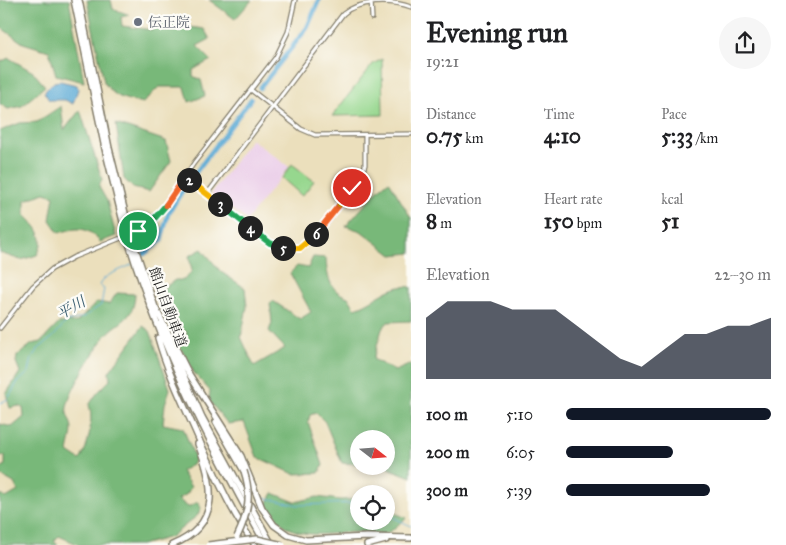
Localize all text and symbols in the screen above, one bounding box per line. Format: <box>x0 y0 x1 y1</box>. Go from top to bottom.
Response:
place label: 伝正院 <box>148 14 190 31</box>
text: Evening run <box>426 15 568 50</box>
marker: 伝正院 <box>132 16 144 28</box>
button: share <box>719 17 771 69</box>
text: 19:21 <box>426 52 459 71</box>
text: Distance <box>426 106 476 123</box>
text: Time <box>544 106 575 123</box>
text: Pace <box>661 106 687 123</box>
text: 0.75 <box>426 123 462 149</box>
text: 4:10 <box>544 123 581 149</box>
text: 5:33 <box>661 123 693 149</box>
text: km <box>462 130 484 147</box>
text: /km <box>693 130 718 147</box>
pin <box>331 167 373 209</box>
pin: 2 <box>176 168 202 192</box>
text: 2 <box>186 172 193 189</box>
icon: check <box>338 174 366 202</box>
text: Elevation <box>426 191 482 208</box>
text: Heart rate <box>544 191 603 208</box>
text: kcal <box>661 191 683 208</box>
pin: 3 <box>208 192 232 216</box>
text: 3 <box>218 196 223 213</box>
text: 8 <box>426 208 437 234</box>
text: 150 <box>544 208 574 234</box>
text: 51 <box>661 208 679 234</box>
pin <box>117 210 159 252</box>
text: m <box>437 215 452 232</box>
text: bpm <box>574 215 602 232</box>
pin: 4 <box>238 216 262 240</box>
icon: arrive <box>124 217 152 245</box>
text: 4 <box>247 220 254 237</box>
pin: 6 <box>304 222 328 246</box>
text: 6 <box>313 226 320 243</box>
pin: 5 <box>270 236 296 260</box>
text: 5 <box>280 240 287 257</box>
street label: 館山自動車道 <box>145 265 190 350</box>
text: Elevation <box>426 265 490 284</box>
text: 22–30 m <box>714 265 771 284</box>
water label: 平川 <box>54 292 90 323</box>
text: 100 m <box>426 405 468 424</box>
text: 5:10 <box>506 405 533 424</box>
north arrow <box>350 430 395 475</box>
map controls <box>350 430 395 530</box>
text: 200 m <box>426 443 469 462</box>
text: 6:05 <box>506 443 535 462</box>
text: 300 m <box>426 481 468 500</box>
text: 5:39 <box>506 481 532 500</box>
button: locate <box>350 485 395 530</box>

